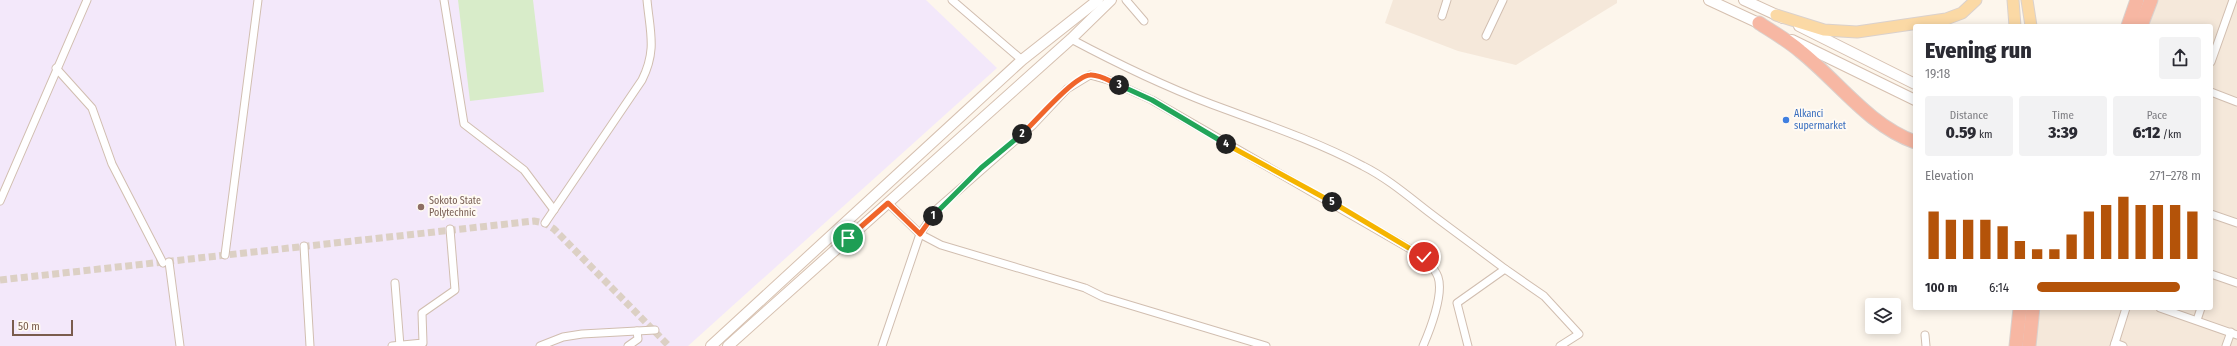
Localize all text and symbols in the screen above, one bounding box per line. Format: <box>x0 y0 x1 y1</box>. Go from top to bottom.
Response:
text: Evening run <box>1925 37 2032 64</box>
button: share <box>2159 37 2201 79</box>
text: 19:18 <box>1925 66 1950 81</box>
pin: 3 <box>1109 75 1129 95</box>
text: 3 <box>1116 78 1122 91</box>
place label: Alkanci supermarket <box>1794 108 1847 132</box>
text: Distance <box>1950 109 1988 122</box>
text: Time <box>2052 109 2074 122</box>
text: Pace <box>2147 109 2167 122</box>
marker: Alkanci supermarket <box>1781 115 1791 125</box>
text: 0.59 <box>1946 122 1976 143</box>
text: 3:39 <box>2048 122 2078 143</box>
text: 6:12 <box>2132 122 2160 143</box>
pin: 2 <box>1012 124 1032 144</box>
text: 2 <box>1019 127 1025 140</box>
text: km <box>1976 128 1992 141</box>
text: /km <box>2160 128 2182 141</box>
pin: 4 <box>1216 134 1236 154</box>
text: 4 <box>1223 137 1229 150</box>
text: Elevation <box>1925 168 1974 183</box>
text: 271–278 m <box>2150 168 2201 183</box>
pin: 5 <box>1322 192 1342 212</box>
place label: Sokoto State Polytechnic <box>429 195 481 219</box>
text: 5 <box>1329 195 1335 208</box>
marker: Sokoto State Polytechnic <box>416 202 426 212</box>
pin: 1 <box>923 206 943 226</box>
text: 1 <box>931 209 935 222</box>
pin <box>831 221 865 255</box>
icon: arrive <box>837 227 859 249</box>
pin <box>1407 240 1441 274</box>
icon: check <box>1413 246 1435 268</box>
text: 100 m <box>1925 280 1957 295</box>
text: 6:14 <box>1989 280 2009 295</box>
map controls <box>1865 298 1901 334</box>
button: layers <box>1865 298 1901 334</box>
scale bar <box>12 318 73 337</box>
text: 50 m <box>18 320 40 333</box>

